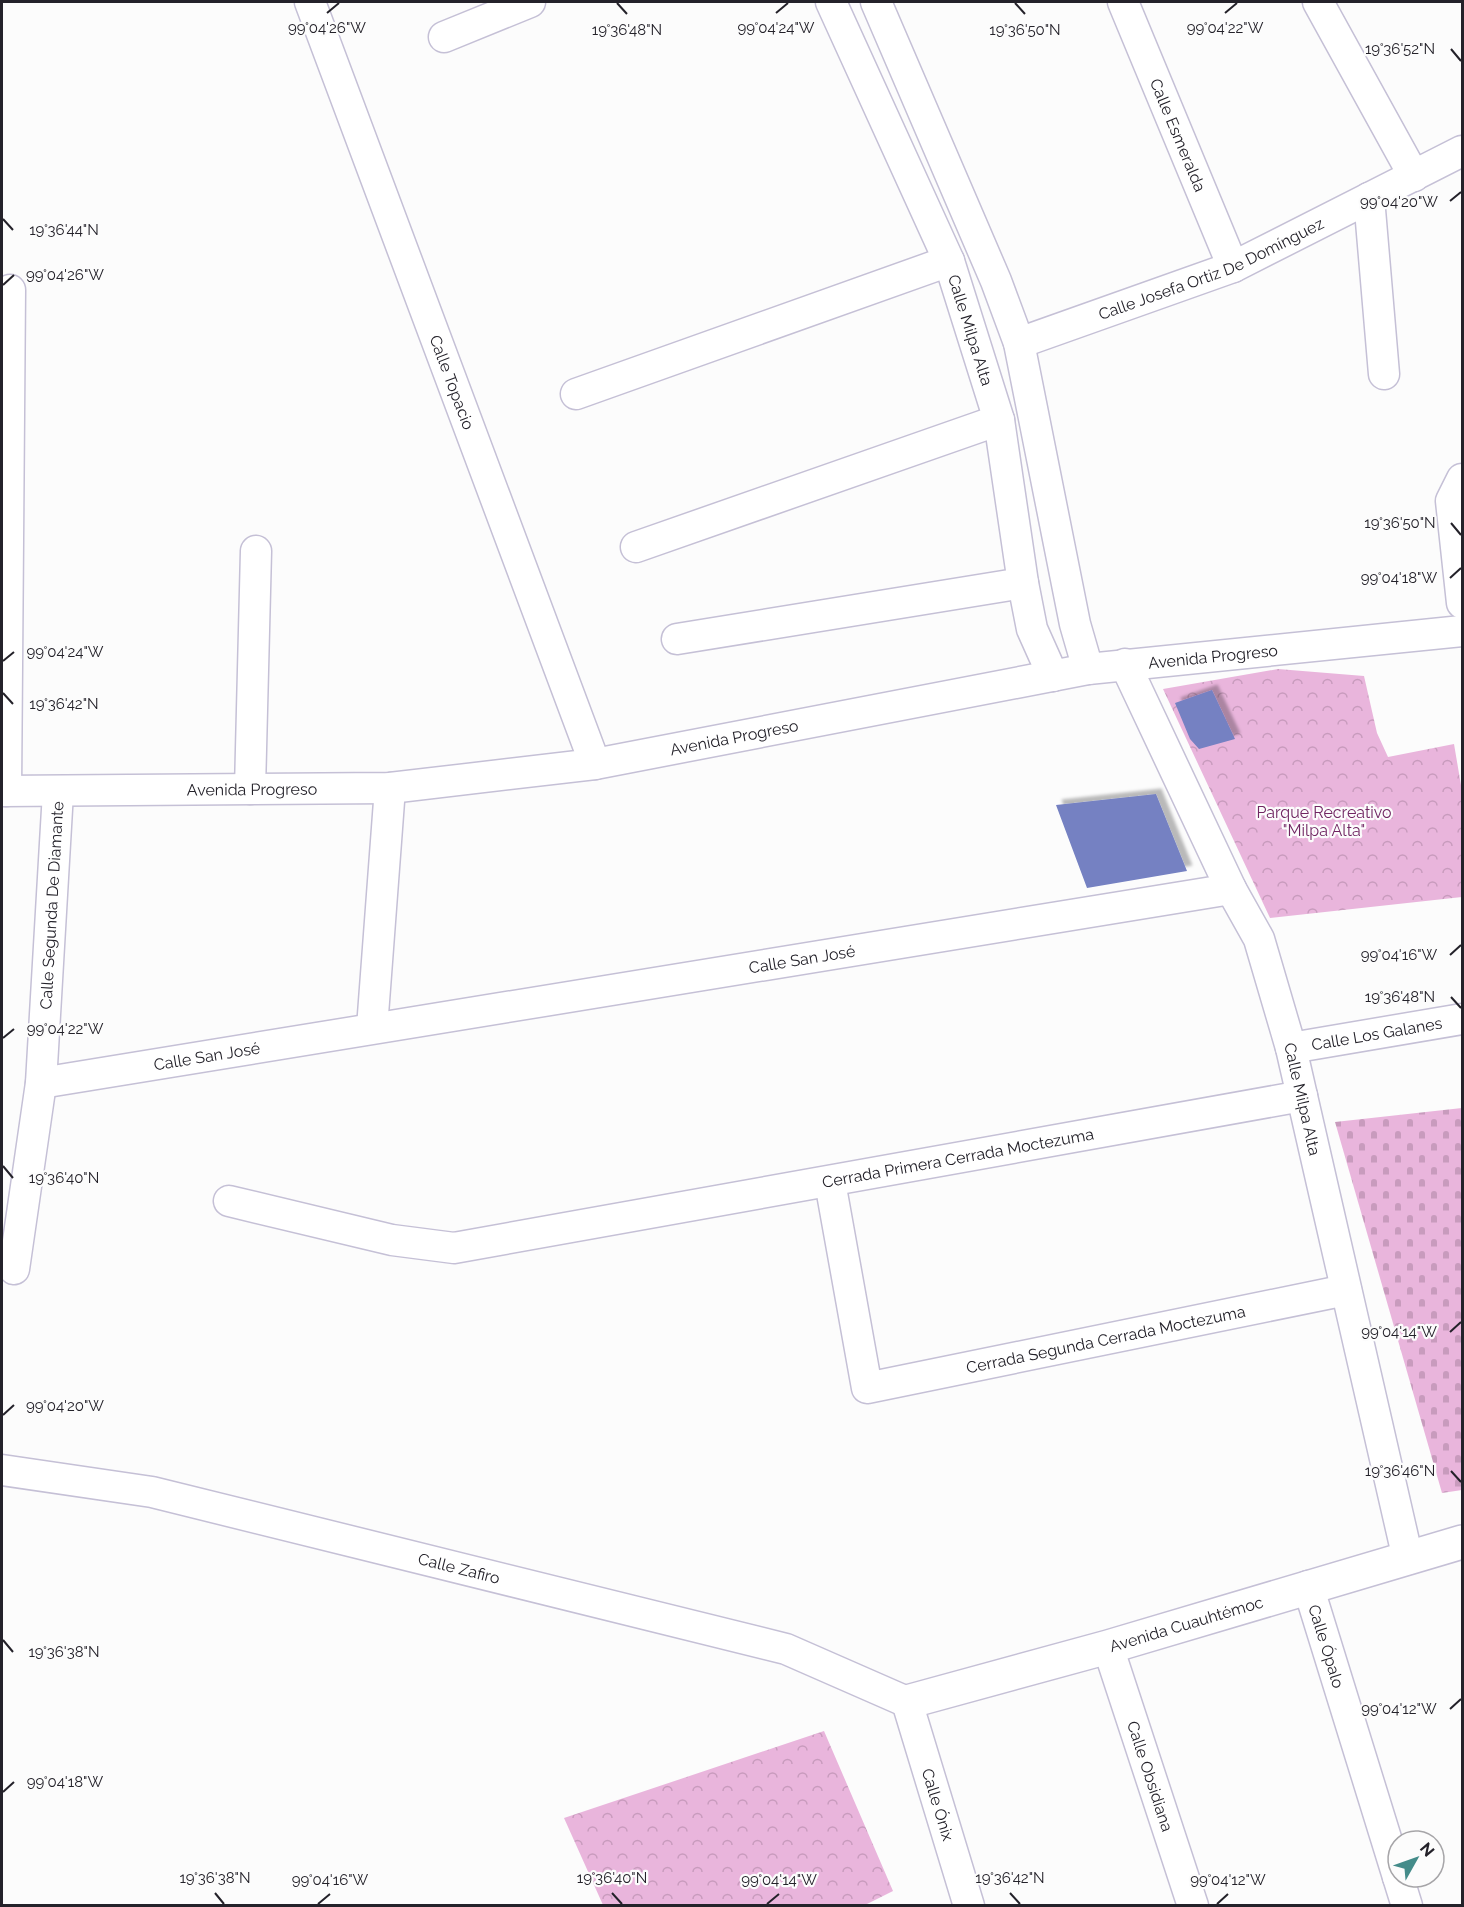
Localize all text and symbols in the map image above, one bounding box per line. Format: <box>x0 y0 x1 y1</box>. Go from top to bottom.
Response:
text: 99°04'26"W <box>288 19 366 37</box>
text: 99°04'24"W <box>737 19 815 37</box>
text: 99°04'22"W <box>1187 19 1264 37</box>
text: 19°36'48"N <box>592 21 662 39</box>
text: 19°36'50"N <box>989 21 1061 39</box>
text: 19°36'52"N <box>1365 40 1435 58</box>
street label: Calle Esmeralda <box>1146 76 1210 194</box>
text: 99°04'20"W <box>1360 193 1438 211</box>
street label: Calle Josefa Ortiz De Domínguez <box>1096 213 1327 324</box>
text: 19°36'44"N <box>29 221 99 239</box>
text: 99°04'26"W <box>26 266 104 284</box>
street label: Calle Milpa Alta <box>944 272 997 388</box>
street label: Calle Topacio <box>426 332 479 432</box>
text: 19°36'50"N <box>1364 514 1436 532</box>
text: 99°04'18"W <box>1361 569 1438 587</box>
street label: Avenida Progreso <box>1147 640 1279 672</box>
text: 99°04'24"W <box>26 643 104 661</box>
text: 19°36'42"N <box>29 695 99 713</box>
street label: Avenida Progreso <box>668 716 800 759</box>
street label: Avenida Progreso <box>187 779 317 799</box>
street label: Calle Segunda De Diamante <box>36 801 67 1010</box>
park label: Parque Recreativo "Milpa Alta" <box>1256 803 1392 840</box>
street label: Calle San José <box>747 941 857 977</box>
text: 99°04'16"W <box>1361 946 1438 964</box>
text: 19°36'48"N <box>1365 988 1435 1006</box>
street label: Calle Los Galanes <box>1310 1013 1444 1054</box>
text: 99°04'22"W <box>27 1020 104 1038</box>
street label: Calle San José <box>152 1038 261 1074</box>
street label: Calle Milpa Alta <box>1281 1041 1325 1157</box>
street label: Cerrada Primera Cerrada Moctezuma <box>821 1124 1095 1191</box>
text: 19°36'40"N <box>29 1169 99 1187</box>
street label: Cerrada Segunda Cerrada Moctezuma <box>964 1301 1247 1377</box>
text: 99°04'14"W <box>1361 1323 1437 1341</box>
text: 99°04'20"W <box>26 1397 104 1415</box>
text: 19°36'46"N <box>1365 1462 1435 1480</box>
street label: Calle Zafiro <box>416 1549 502 1587</box>
street label: Avenida Cuauhtémoc <box>1107 1592 1265 1656</box>
street label: Calle Ópalo <box>1305 1602 1348 1690</box>
text: 19°36'38"N <box>28 1643 100 1661</box>
text: 99°04'12"W <box>1361 1700 1437 1718</box>
street label: Calle Obsidiana <box>1123 1718 1177 1834</box>
street label: Calle Ónix <box>918 1766 958 1843</box>
text: 99°04'18"W <box>27 1773 104 1791</box>
north arrow <box>1386 1829 1446 1889</box>
text: N <box>1416 1839 1438 1860</box>
text: 19°36'38"N <box>179 1869 251 1887</box>
text: 19°36'40"N <box>577 1869 647 1887</box>
text: 19°36'42"N <box>975 1869 1045 1887</box>
text: 99°04'16"W <box>292 1871 369 1889</box>
text: 99°04'14"W <box>741 1871 817 1889</box>
text: 99°04'12"W <box>1190 1871 1266 1889</box>

